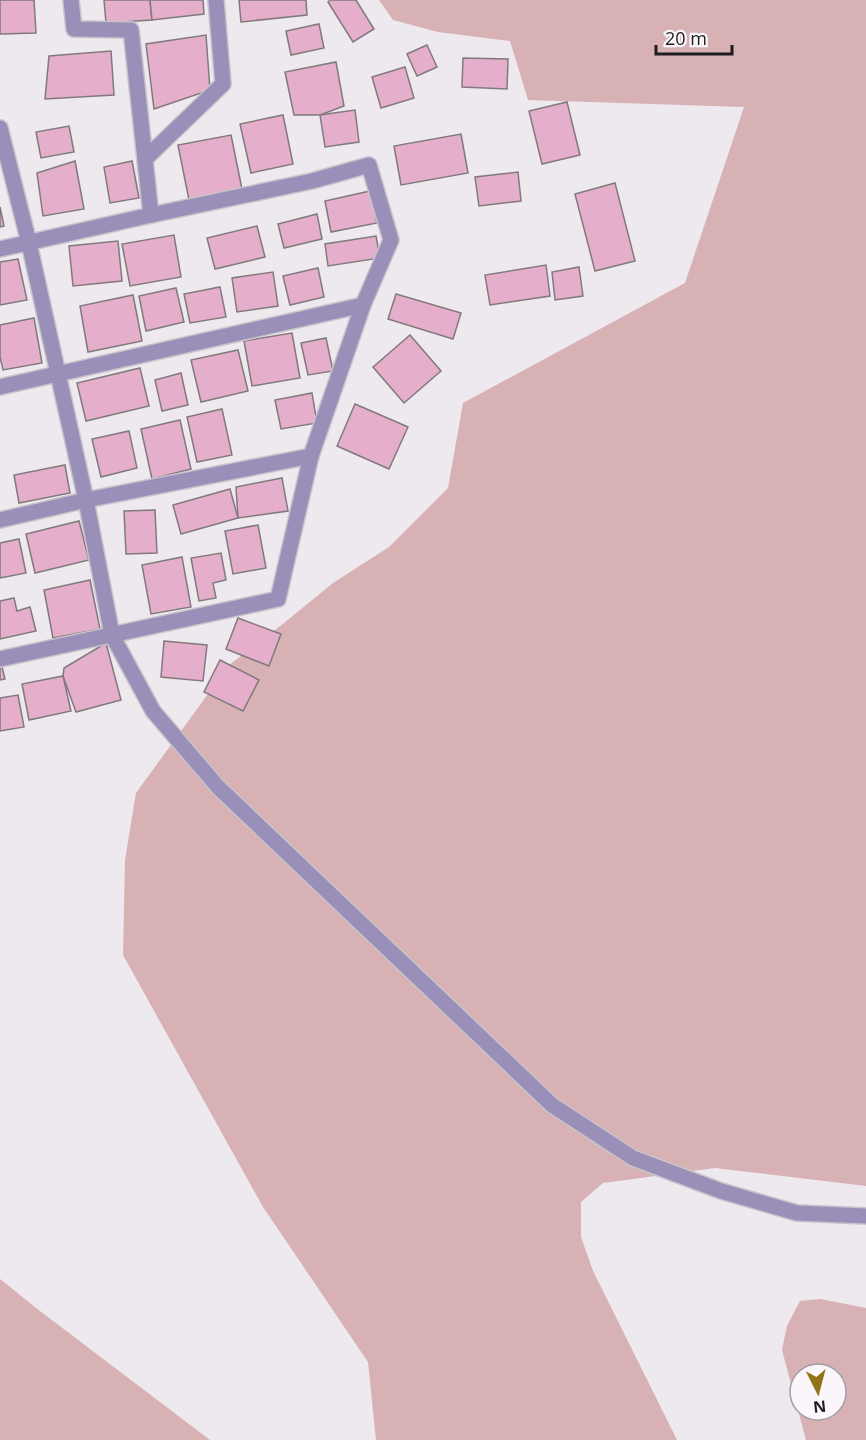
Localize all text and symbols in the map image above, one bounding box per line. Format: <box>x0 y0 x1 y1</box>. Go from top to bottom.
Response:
scale bar <box>656 18 732 56</box>
text: 20 m <box>665 26 707 50</box>
north arrow <box>788 1362 848 1422</box>
text: N <box>812 1395 827 1419</box>

